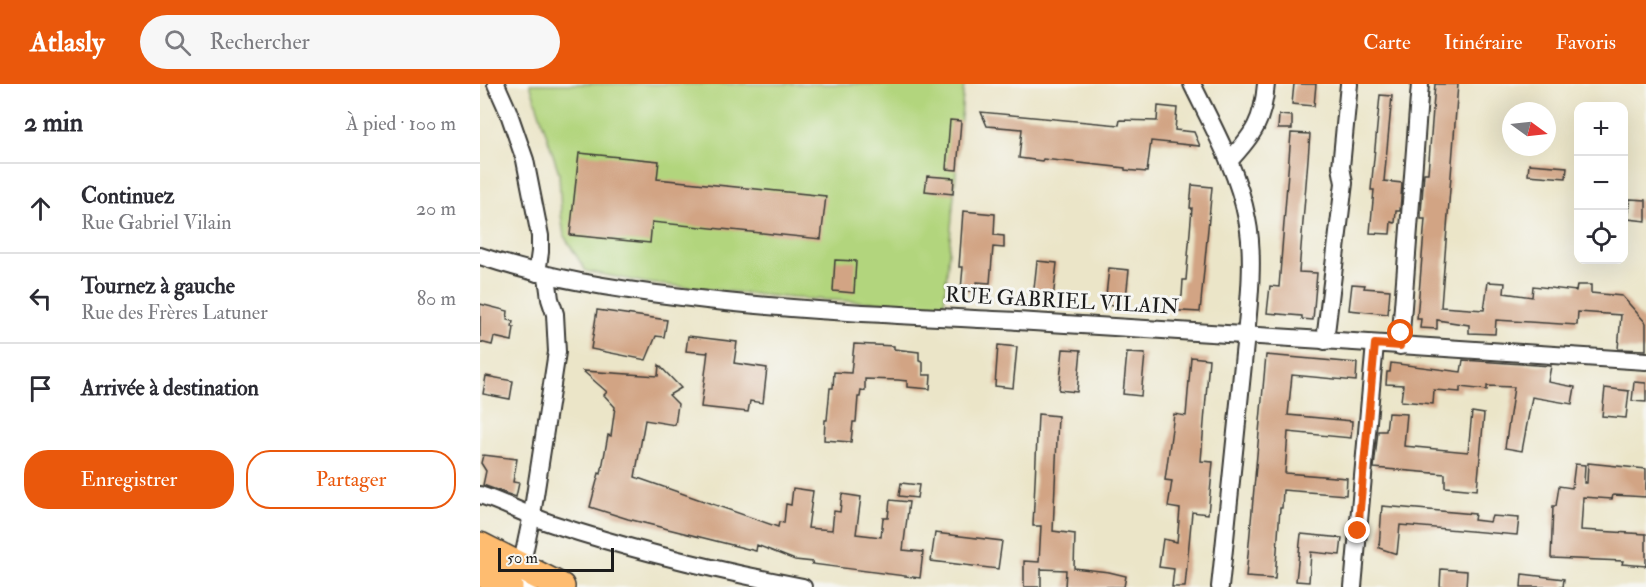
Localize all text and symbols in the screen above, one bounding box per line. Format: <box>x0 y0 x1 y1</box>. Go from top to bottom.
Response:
search box <box>140 15 560 69</box>
text: Atlasly <box>30 25 104 60</box>
icon: search <box>161 26 194 59</box>
text: Rechercher <box>209 28 310 56</box>
text: Carte <box>1363 29 1411 56</box>
text: Itinéraire <box>1444 29 1522 56</box>
text: Favoris <box>1555 29 1616 56</box>
north arrow <box>1502 102 1556 156</box>
map controls <box>1574 102 1628 264</box>
button: + <box>1574 102 1628 156</box>
text: 2 min <box>24 107 83 139</box>
text: À pied · 100 m <box>346 111 456 136</box>
button: − <box>1574 156 1628 210</box>
text: Continuez <box>81 182 174 210</box>
icon: ahead <box>24 192 57 225</box>
text: 20 m <box>416 196 456 221</box>
text: Rue Gabriel Vilain <box>81 210 232 235</box>
button: locate <box>1574 210 1628 264</box>
text: Tournez à gauche <box>81 272 235 300</box>
street label: RUE GABRIEL VILAIN <box>944 281 1180 321</box>
icon: left <box>24 282 57 315</box>
text: 80 m <box>417 286 456 311</box>
text: Rue des Frères Latuner <box>81 300 268 325</box>
route start <box>1387 319 1413 345</box>
icon: arrive <box>24 372 57 405</box>
text: Arrivée à destination <box>81 374 259 402</box>
button: Enregistrer <box>24 450 234 509</box>
button: Partager <box>246 450 456 509</box>
route end <box>1344 517 1370 543</box>
scale bar <box>498 545 614 572</box>
text: 50 m <box>507 548 538 568</box>

